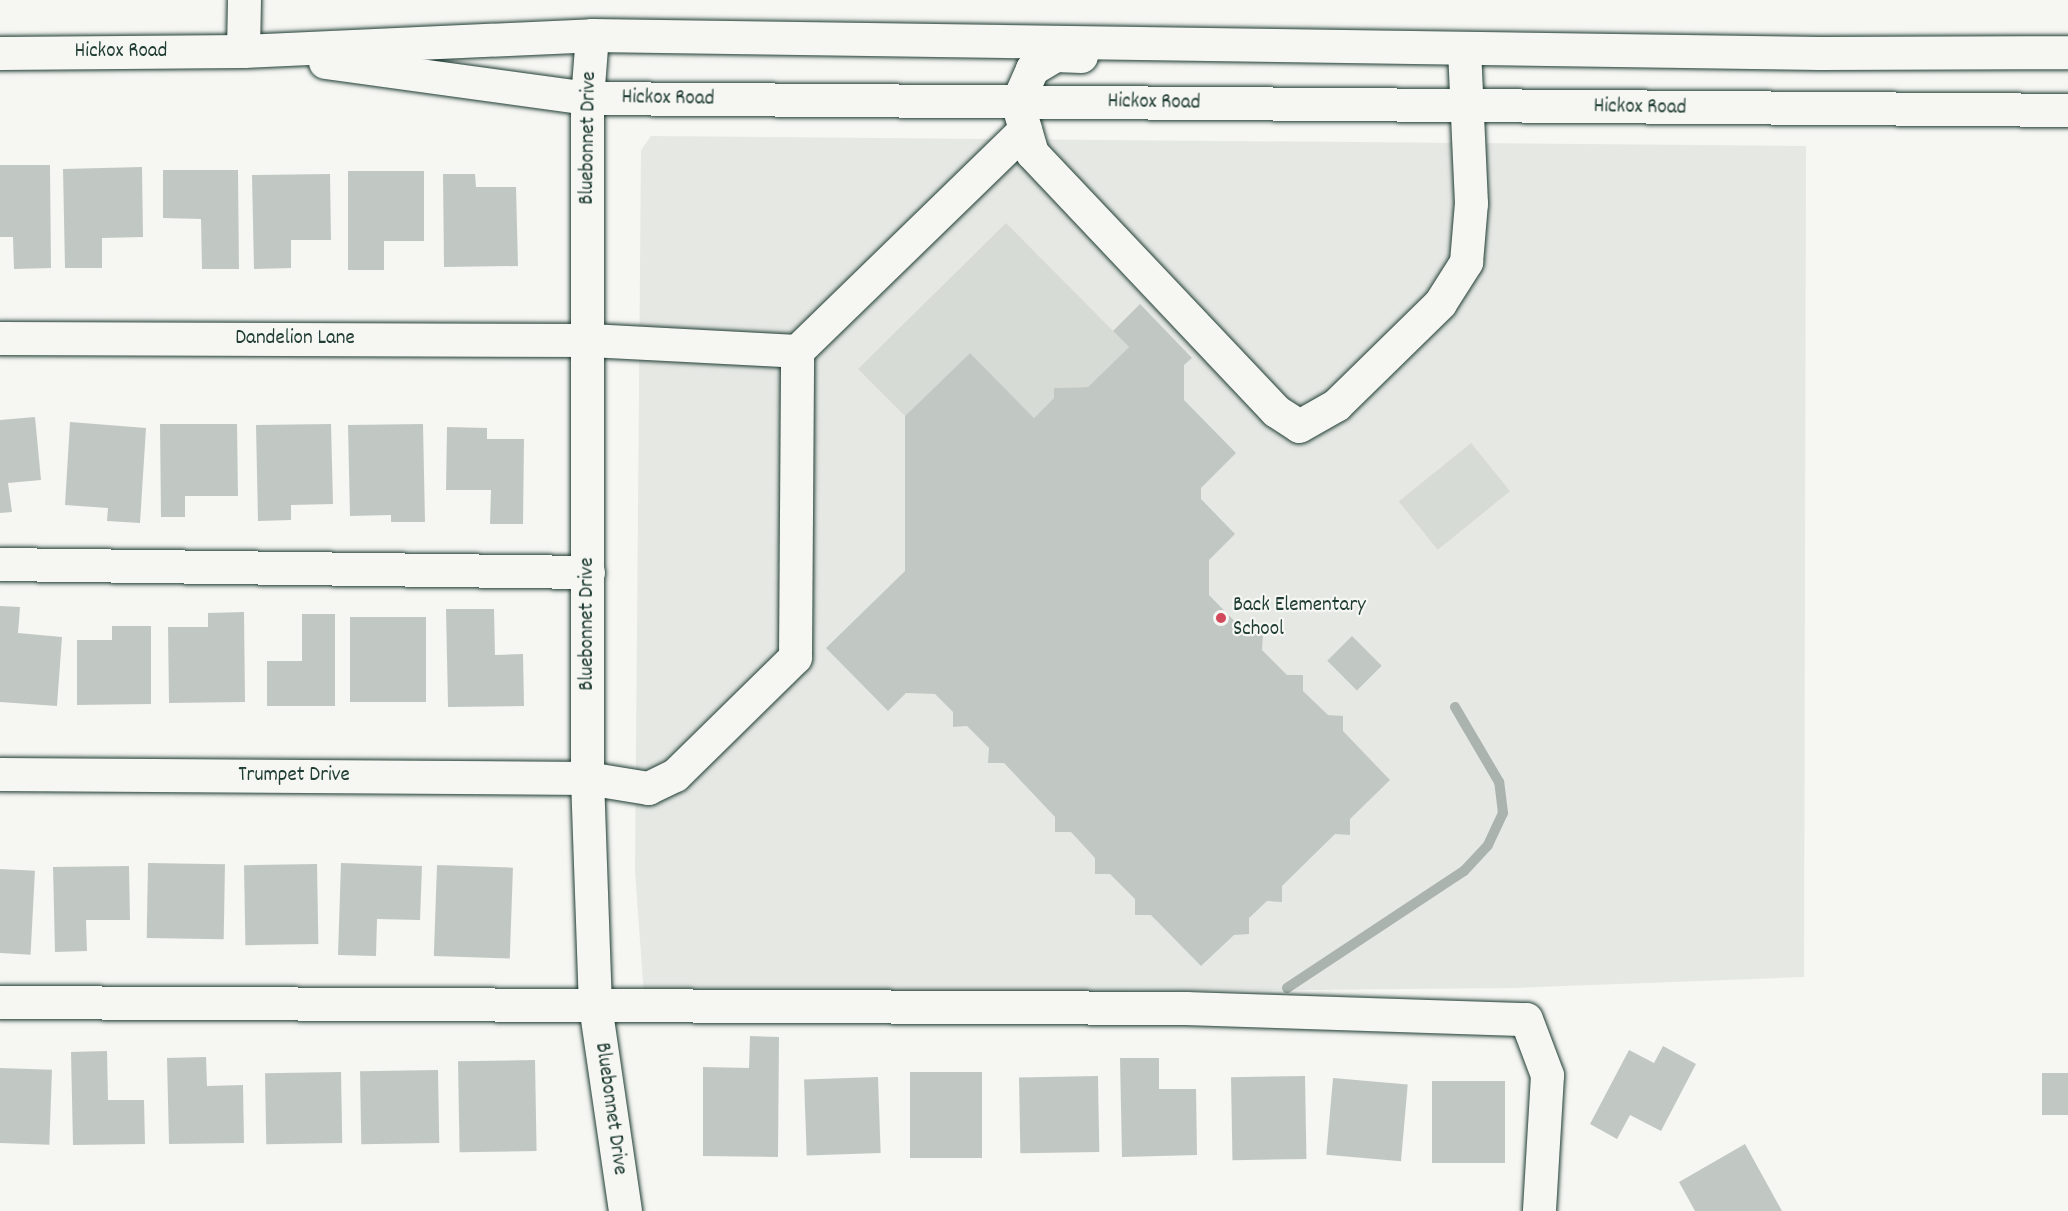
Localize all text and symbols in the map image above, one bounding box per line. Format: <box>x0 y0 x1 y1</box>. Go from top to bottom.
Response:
street label: Hickox Road <box>75 39 167 65</box>
street label: Bluebonnet Drive <box>575 71 603 205</box>
street label: Hickox Road <box>621 86 715 112</box>
street label: Hickox Road <box>1107 90 1201 116</box>
street label: Hickox Road <box>1593 95 1687 121</box>
street label: Dandelion Lane <box>235 326 355 352</box>
street label: Bluebonnet Drive <box>575 557 601 691</box>
place label: Back Elementary School <box>1233 593 1366 643</box>
marker: Back Elementary School <box>1214 611 1228 625</box>
street label: Trumpet Drive <box>238 763 350 789</box>
street label: Bluebonnet Drive <box>588 1041 632 1177</box>

